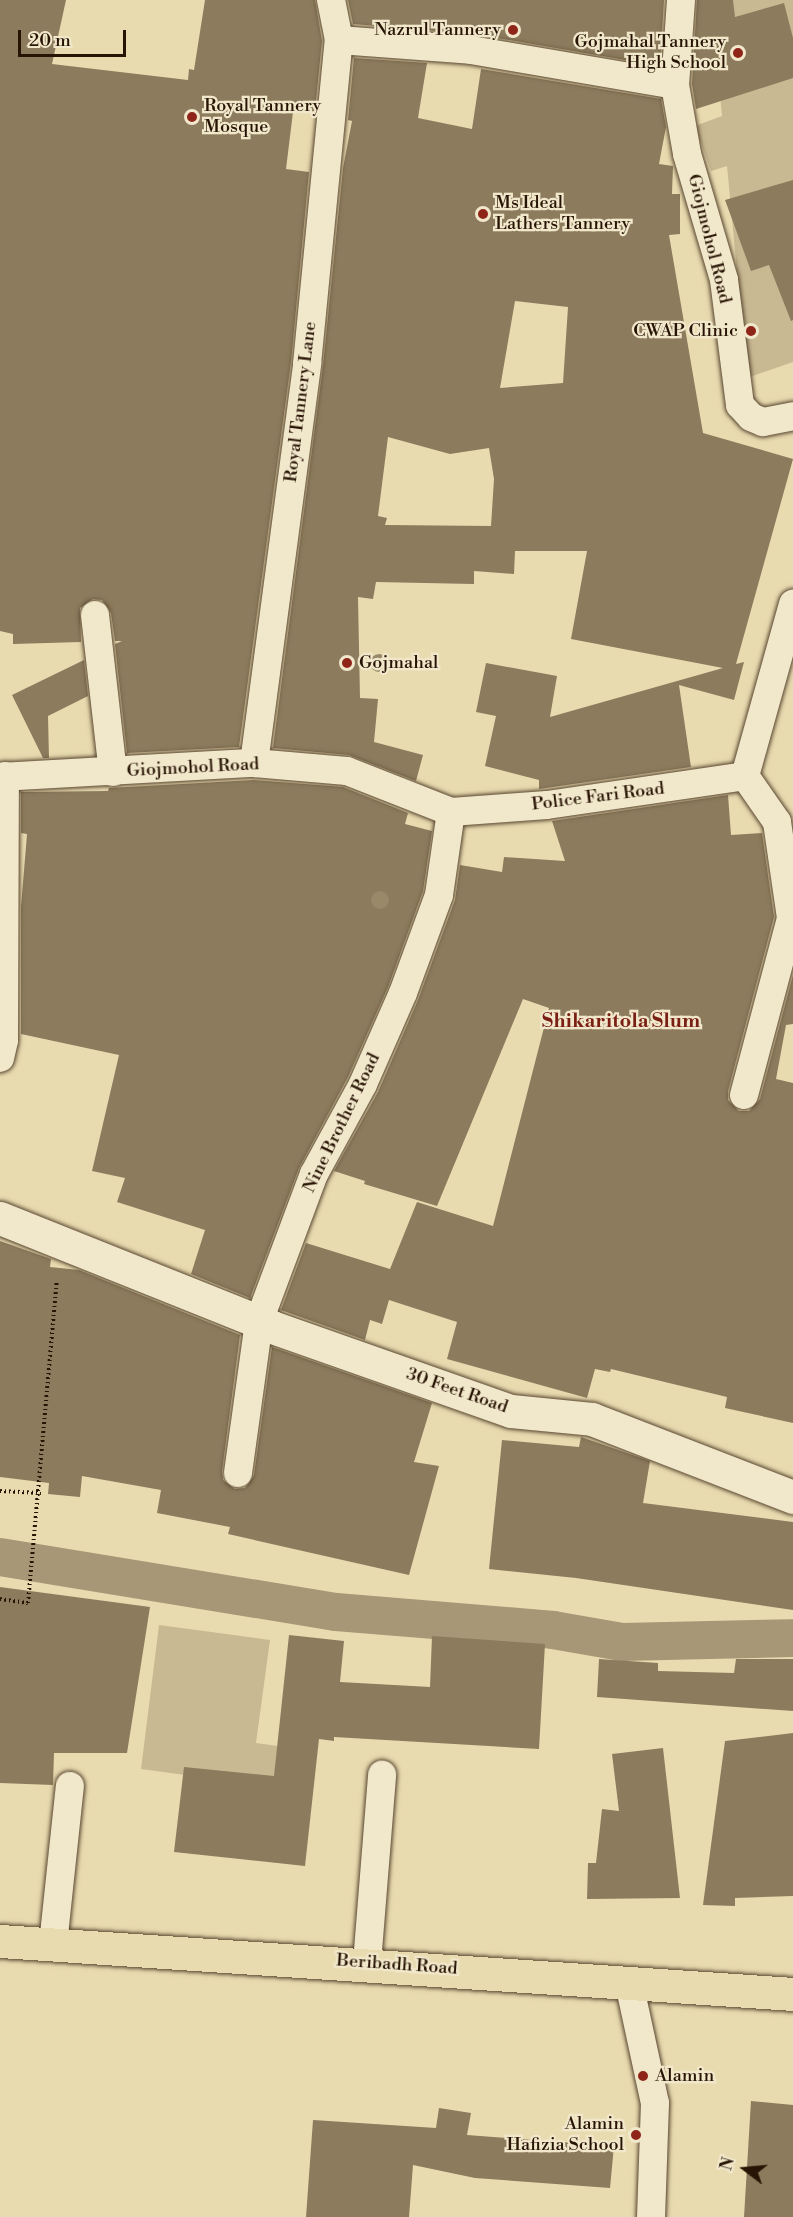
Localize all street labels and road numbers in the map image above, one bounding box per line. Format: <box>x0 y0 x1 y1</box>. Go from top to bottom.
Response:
street label: Giojmohol Road <box>682 172 736 306</box>
street label: Royal Tannery Lane <box>280 320 322 484</box>
street label: Giojmohol Road <box>126 754 260 782</box>
street label: Police Fari Road <box>530 778 666 816</box>
street label: Nine Brother Road <box>299 1050 385 1196</box>
street label: 30 Feet Road <box>403 1364 511 1418</box>
street label: Beribadh Road <box>336 1950 458 1980</box>

